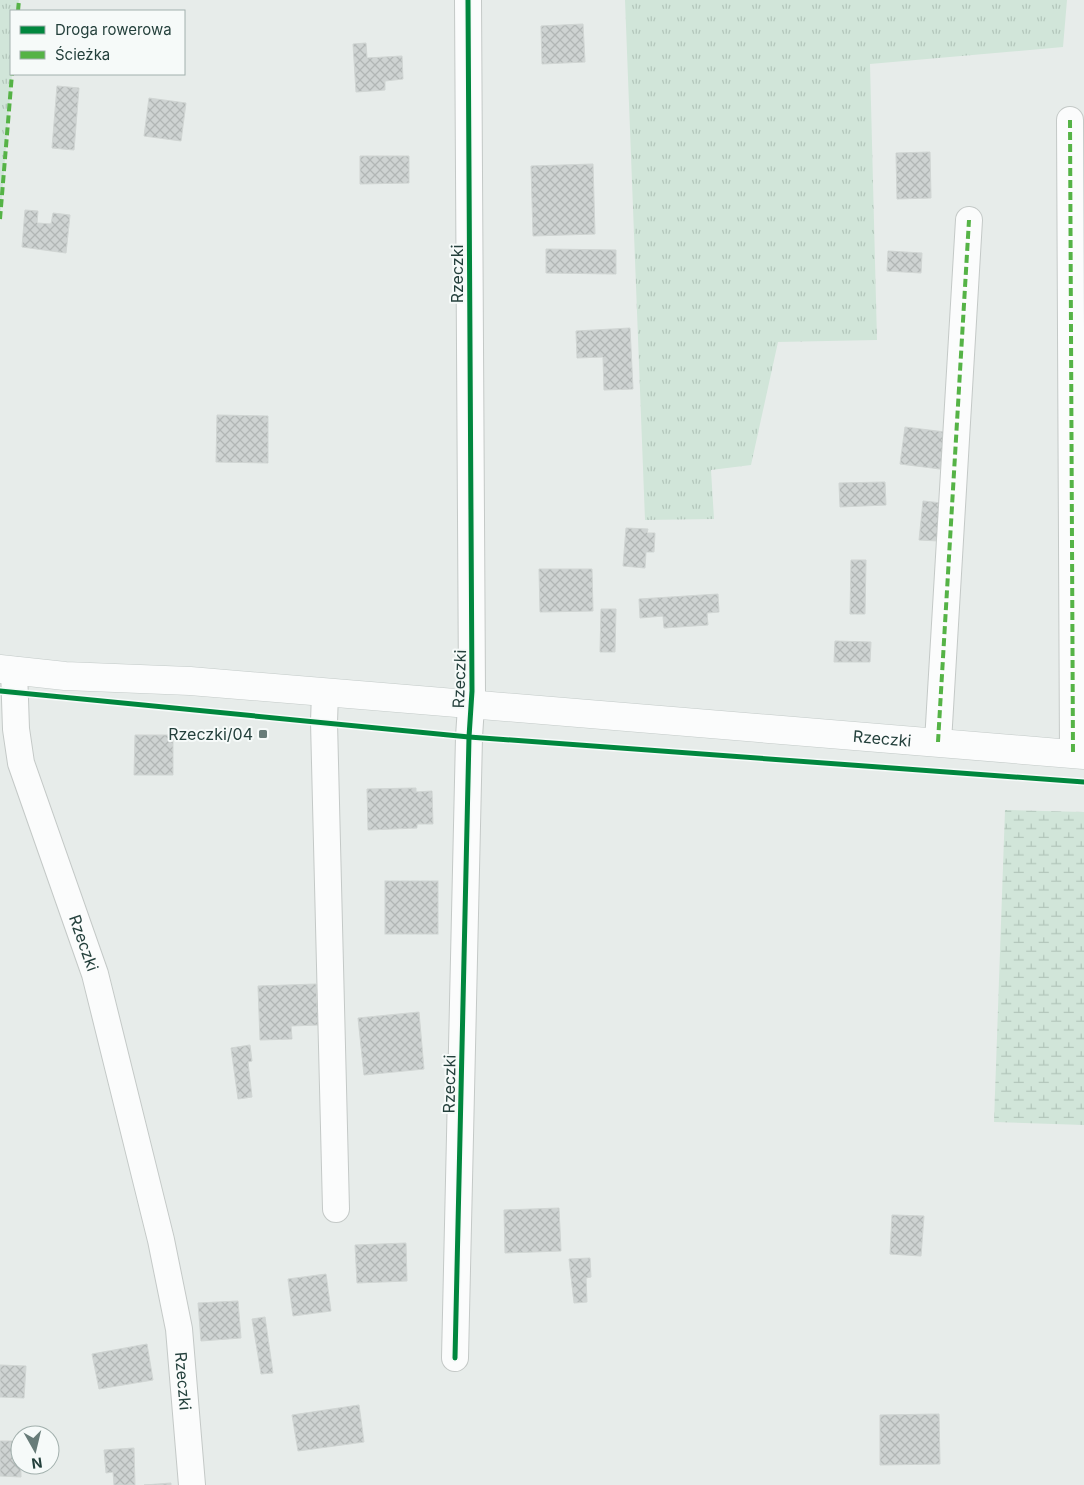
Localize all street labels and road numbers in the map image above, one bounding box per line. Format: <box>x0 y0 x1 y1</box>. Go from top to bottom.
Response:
street label: Rzeczki <box>447 245 467 303</box>
street label: Rzeczki <box>448 649 470 709</box>
street label: Rzeczki <box>852 726 912 751</box>
street label: Rzeczki <box>65 912 103 974</box>
street label: Rzeczki <box>438 1055 460 1113</box>
street label: Rzeczki <box>171 1351 196 1411</box>

